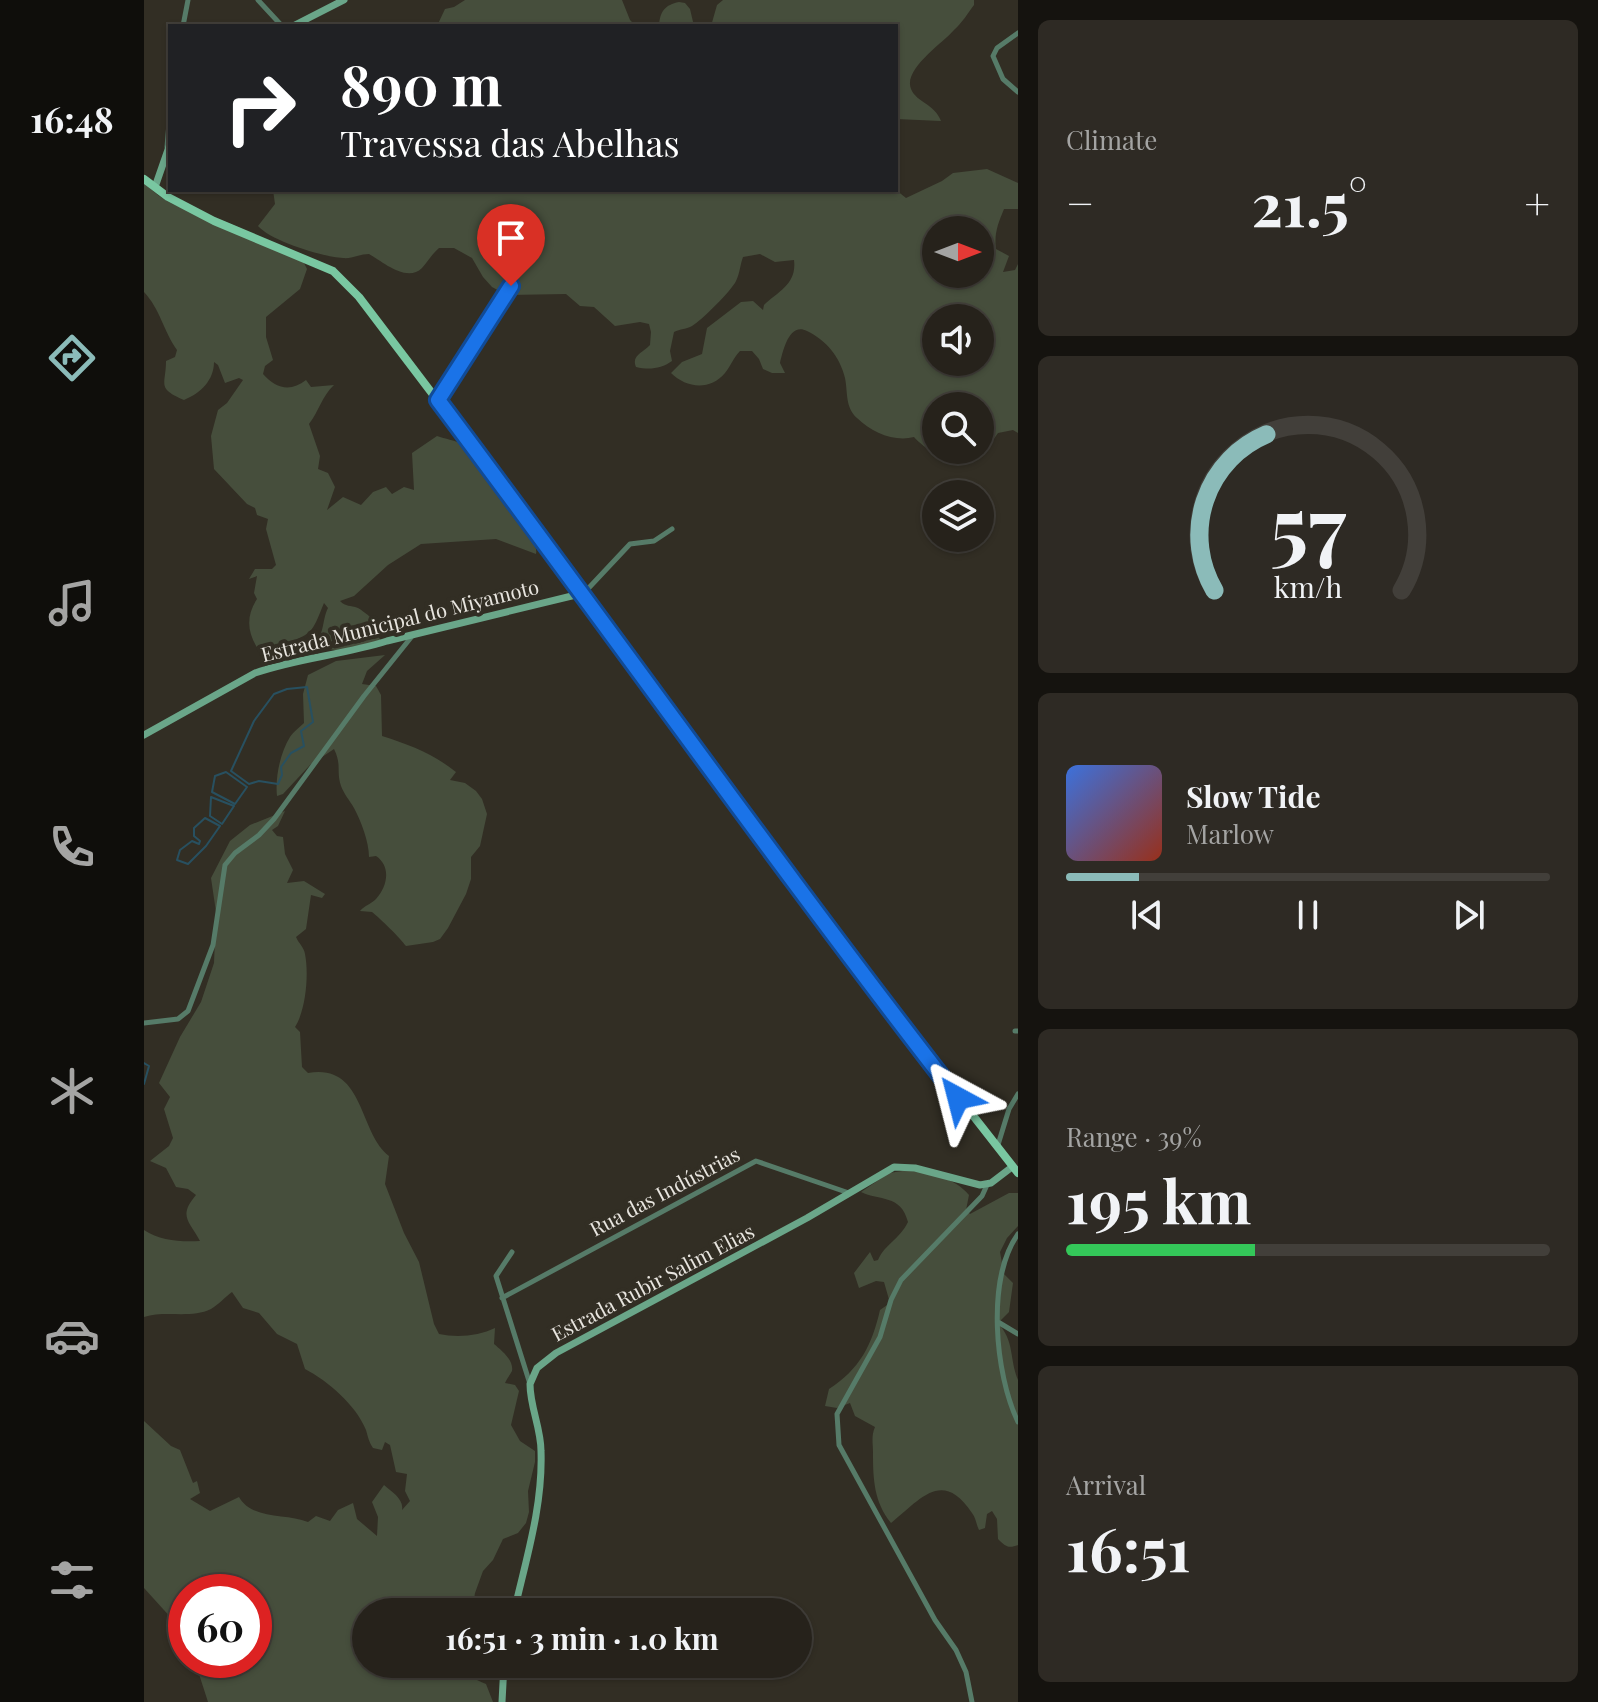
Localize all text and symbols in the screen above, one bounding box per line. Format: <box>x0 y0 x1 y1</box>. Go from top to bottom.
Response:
text: 890 m <box>340 46 502 121</box>
icon: right <box>208 56 312 160</box>
text: 16:48 <box>30 94 114 142</box>
text: Travessa das Abelhas <box>340 118 680 166</box>
text: Climate <box>1066 122 1157 157</box>
text: 21.5° <box>1251 162 1367 242</box>
text: − <box>1066 172 1094 231</box>
text: + <box>1524 172 1550 231</box>
pin <box>477 204 545 286</box>
icon: arrive <box>489 216 533 260</box>
north arrow <box>922 216 994 288</box>
map controls <box>922 216 994 552</box>
button: sound <box>922 304 994 376</box>
icon: directions <box>44 330 100 386</box>
button: search <box>922 392 994 464</box>
text: 57 <box>1270 466 1346 577</box>
button: layers <box>922 480 994 552</box>
text: km/h <box>1274 567 1342 605</box>
street label: Estrada Municipal do Miyamoto <box>258 572 541 667</box>
icon: music <box>44 575 100 631</box>
text: Slow Tide <box>1186 776 1321 816</box>
text: Marlow <box>1186 816 1274 851</box>
icon: phone <box>44 819 100 875</box>
icon: previous <box>1125 893 1169 937</box>
icon: pause <box>1286 893 1330 937</box>
icon: next <box>1447 893 1491 937</box>
position arrow <box>916 1056 1000 1140</box>
icon: climate <box>44 1063 100 1119</box>
text: Range · 39% <box>1066 1119 1202 1154</box>
street label: Rua das Indústrias <box>584 1140 744 1242</box>
text: 195 km <box>1066 1159 1251 1239</box>
street label: Estrada Rubir Salim Elias <box>546 1217 759 1347</box>
icon: car <box>44 1308 100 1364</box>
text: Arrival <box>1066 1467 1146 1502</box>
text: 16:51 <box>1066 1507 1191 1587</box>
icon: filters <box>44 1552 100 1608</box>
speed limit sign: 60 <box>168 1574 272 1678</box>
text: 16:51 · 3 min · 1.0 km <box>445 1618 719 1658</box>

